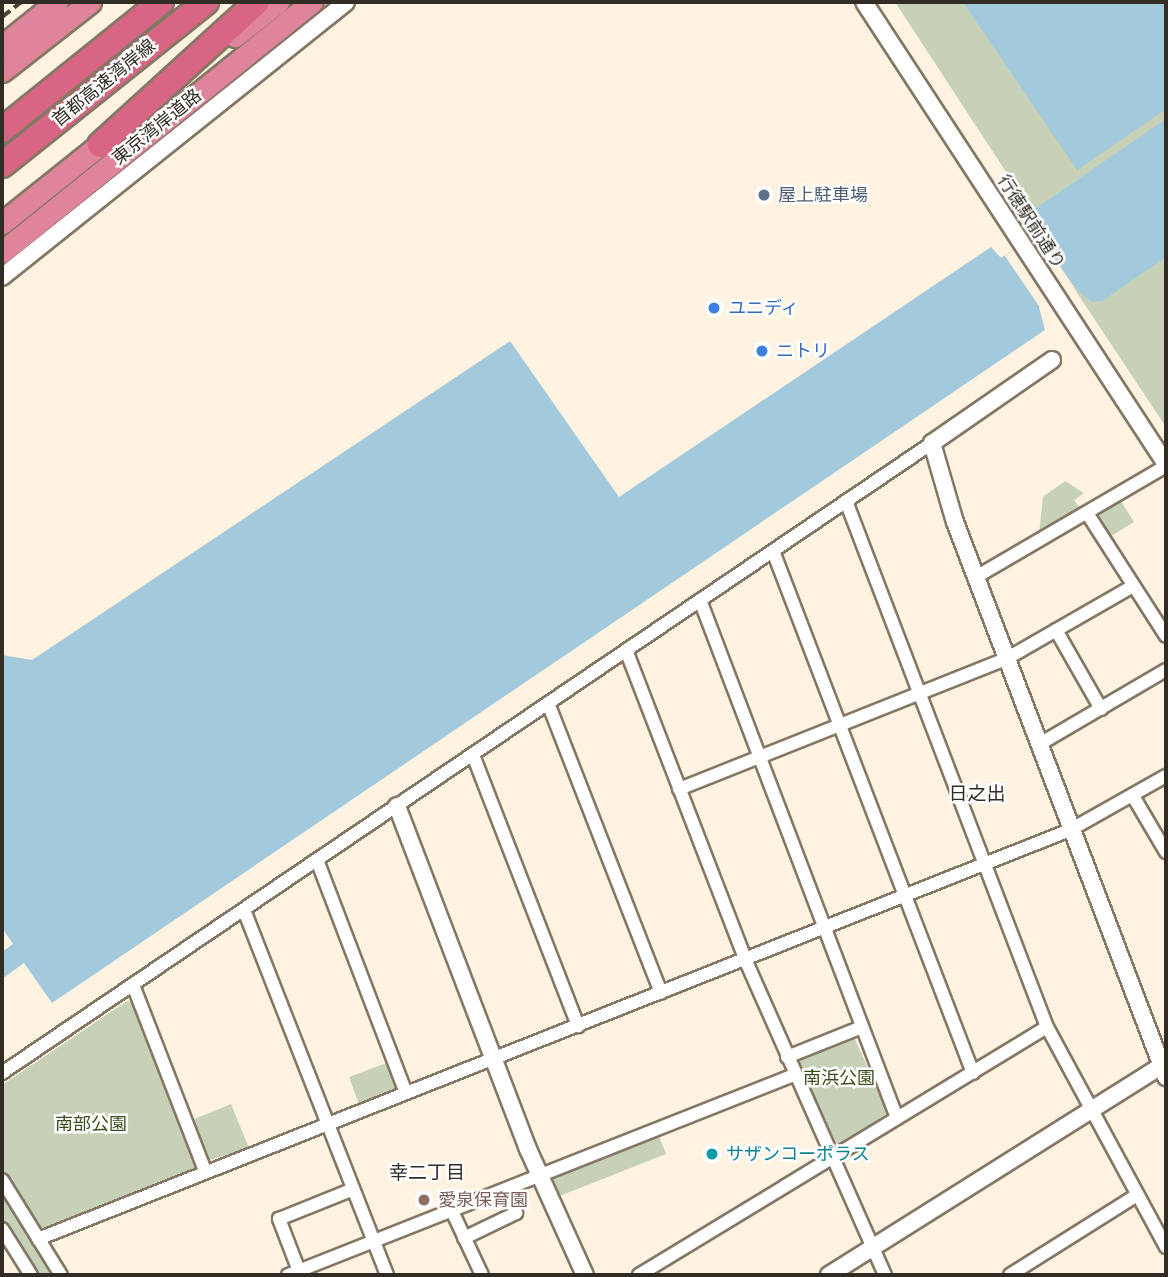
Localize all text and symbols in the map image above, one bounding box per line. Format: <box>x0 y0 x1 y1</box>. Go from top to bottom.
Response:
street label: 首都高速湾岸線 <box>48 35 160 131</box>
street label: 東京湾岸道路 <box>108 85 206 169</box>
street label: 行徳駅前通り <box>993 171 1069 273</box>
place label: 屋上駐車場 <box>778 184 868 206</box>
marker: 屋上駐車場 <box>756 187 772 203</box>
place label: ユニディ <box>728 297 800 319</box>
marker: ユニディ <box>706 300 722 316</box>
place label: ニトリ <box>776 340 830 362</box>
marker: ニトリ <box>754 343 770 359</box>
district label: 日之出 <box>949 783 1005 805</box>
park label: 南浜公園 <box>803 1067 875 1089</box>
park label: 南部公園 <box>55 1113 127 1135</box>
place label: サザンコーポラス <box>726 1143 870 1165</box>
marker: サザンコーポラス <box>704 1146 720 1162</box>
district label: 幸二丁目 <box>389 1162 465 1184</box>
place label: 愛泉保育園 <box>438 1189 528 1211</box>
marker: 愛泉保育園 <box>416 1192 432 1208</box>

